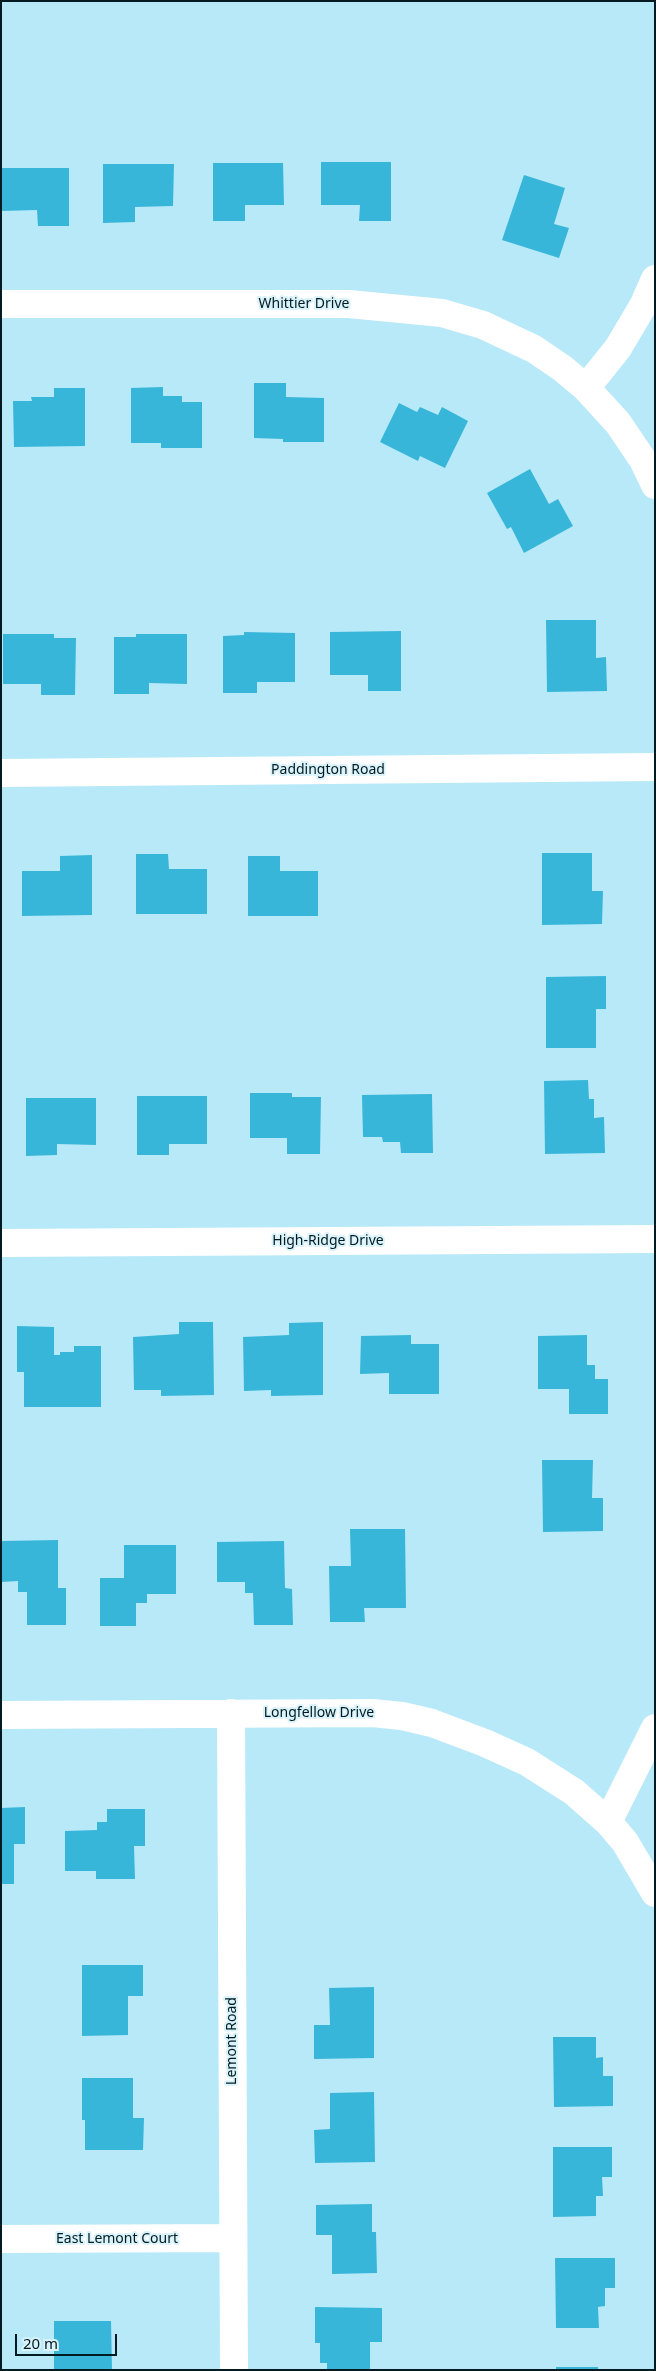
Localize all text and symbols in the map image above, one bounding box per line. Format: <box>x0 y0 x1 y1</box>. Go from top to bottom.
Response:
street label: Whittier Drive <box>259 296 349 312</box>
street label: Paddington Road <box>271 762 385 778</box>
street label: High-Ridge Drive <box>272 1233 384 1249</box>
street label: Longfellow Drive <box>264 1705 374 1721</box>
street label: Lemont Road <box>224 1997 240 2085</box>
street label: East Lemont Court <box>56 2231 178 2247</box>
scale bar <box>18 2324 120 2356</box>
text: 20 m <box>23 2333 58 2353</box>

